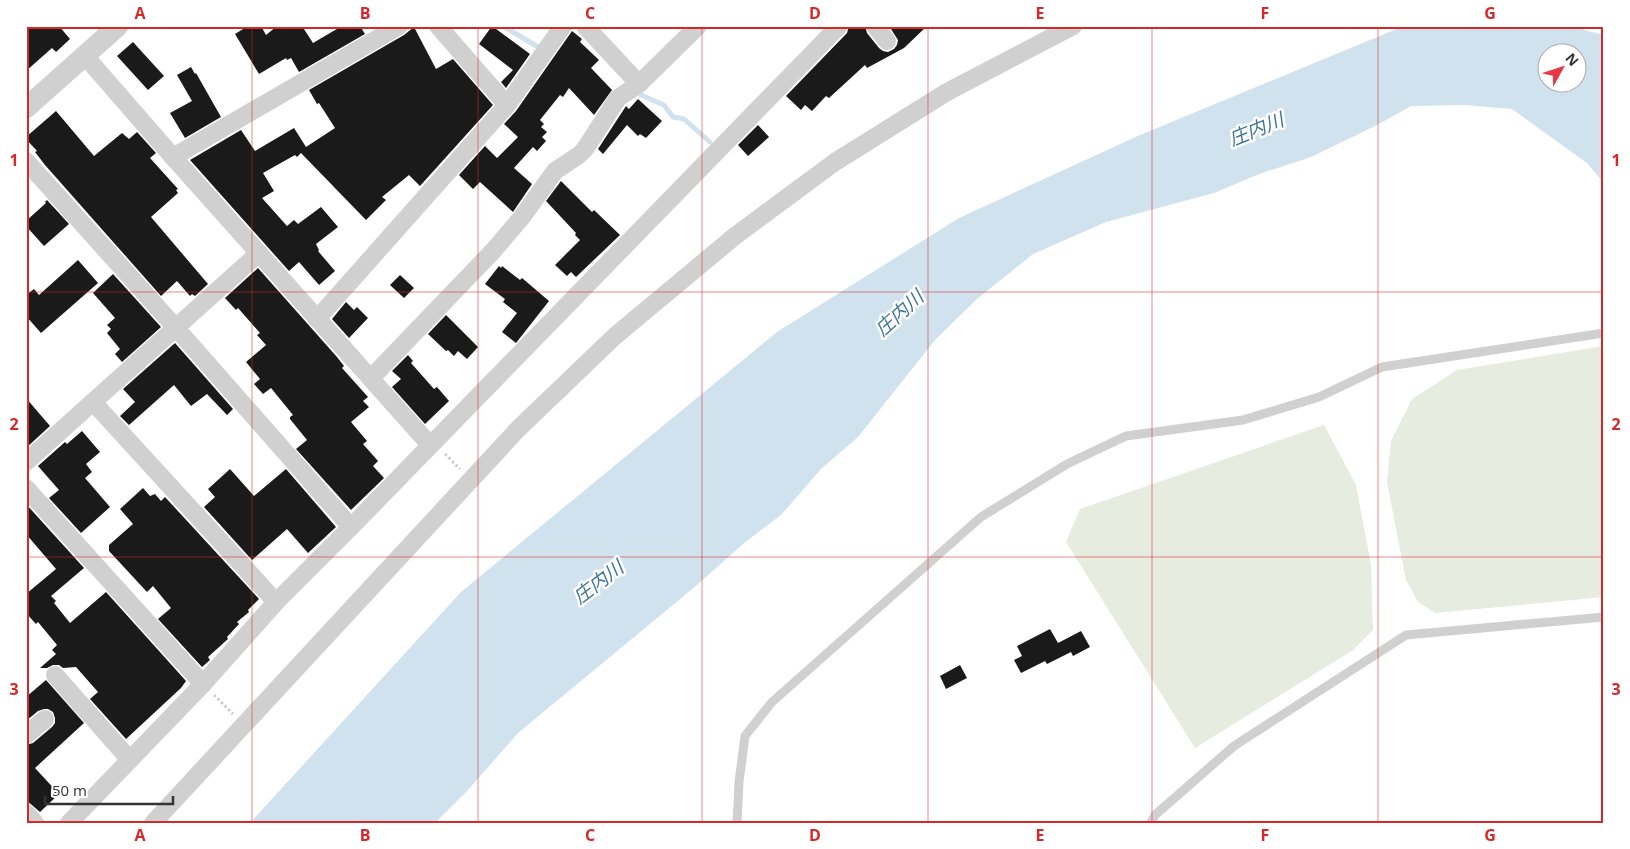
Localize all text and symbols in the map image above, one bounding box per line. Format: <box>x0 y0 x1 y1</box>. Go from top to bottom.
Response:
text: A <box>134 2 146 24</box>
text: B <box>360 2 370 24</box>
text: C <box>585 2 595 24</box>
text: D <box>809 2 821 24</box>
text: E <box>1036 2 1045 24</box>
text: F <box>1261 2 1269 24</box>
text: G <box>1484 2 1496 24</box>
north arrow <box>1538 42 1588 92</box>
text: N <box>1561 49 1583 70</box>
water label: 庄内川 <box>1225 106 1289 152</box>
text: 1 <box>9 149 19 171</box>
text: 1 <box>1611 149 1621 171</box>
water label: 庄内川 <box>869 283 930 342</box>
text: 2 <box>9 413 19 435</box>
text: 2 <box>1611 413 1621 435</box>
water label: 庄内川 <box>567 553 630 610</box>
text: 3 <box>9 678 19 700</box>
text: 3 <box>1611 678 1621 700</box>
scale bar <box>45 774 172 806</box>
text: 50 m <box>52 780 87 800</box>
text: A <box>134 824 146 846</box>
text: B <box>360 824 370 846</box>
text: C <box>585 824 595 846</box>
text: D <box>809 824 821 846</box>
text: E <box>1036 824 1045 846</box>
text: F <box>1261 824 1269 846</box>
text: G <box>1484 824 1496 846</box>

